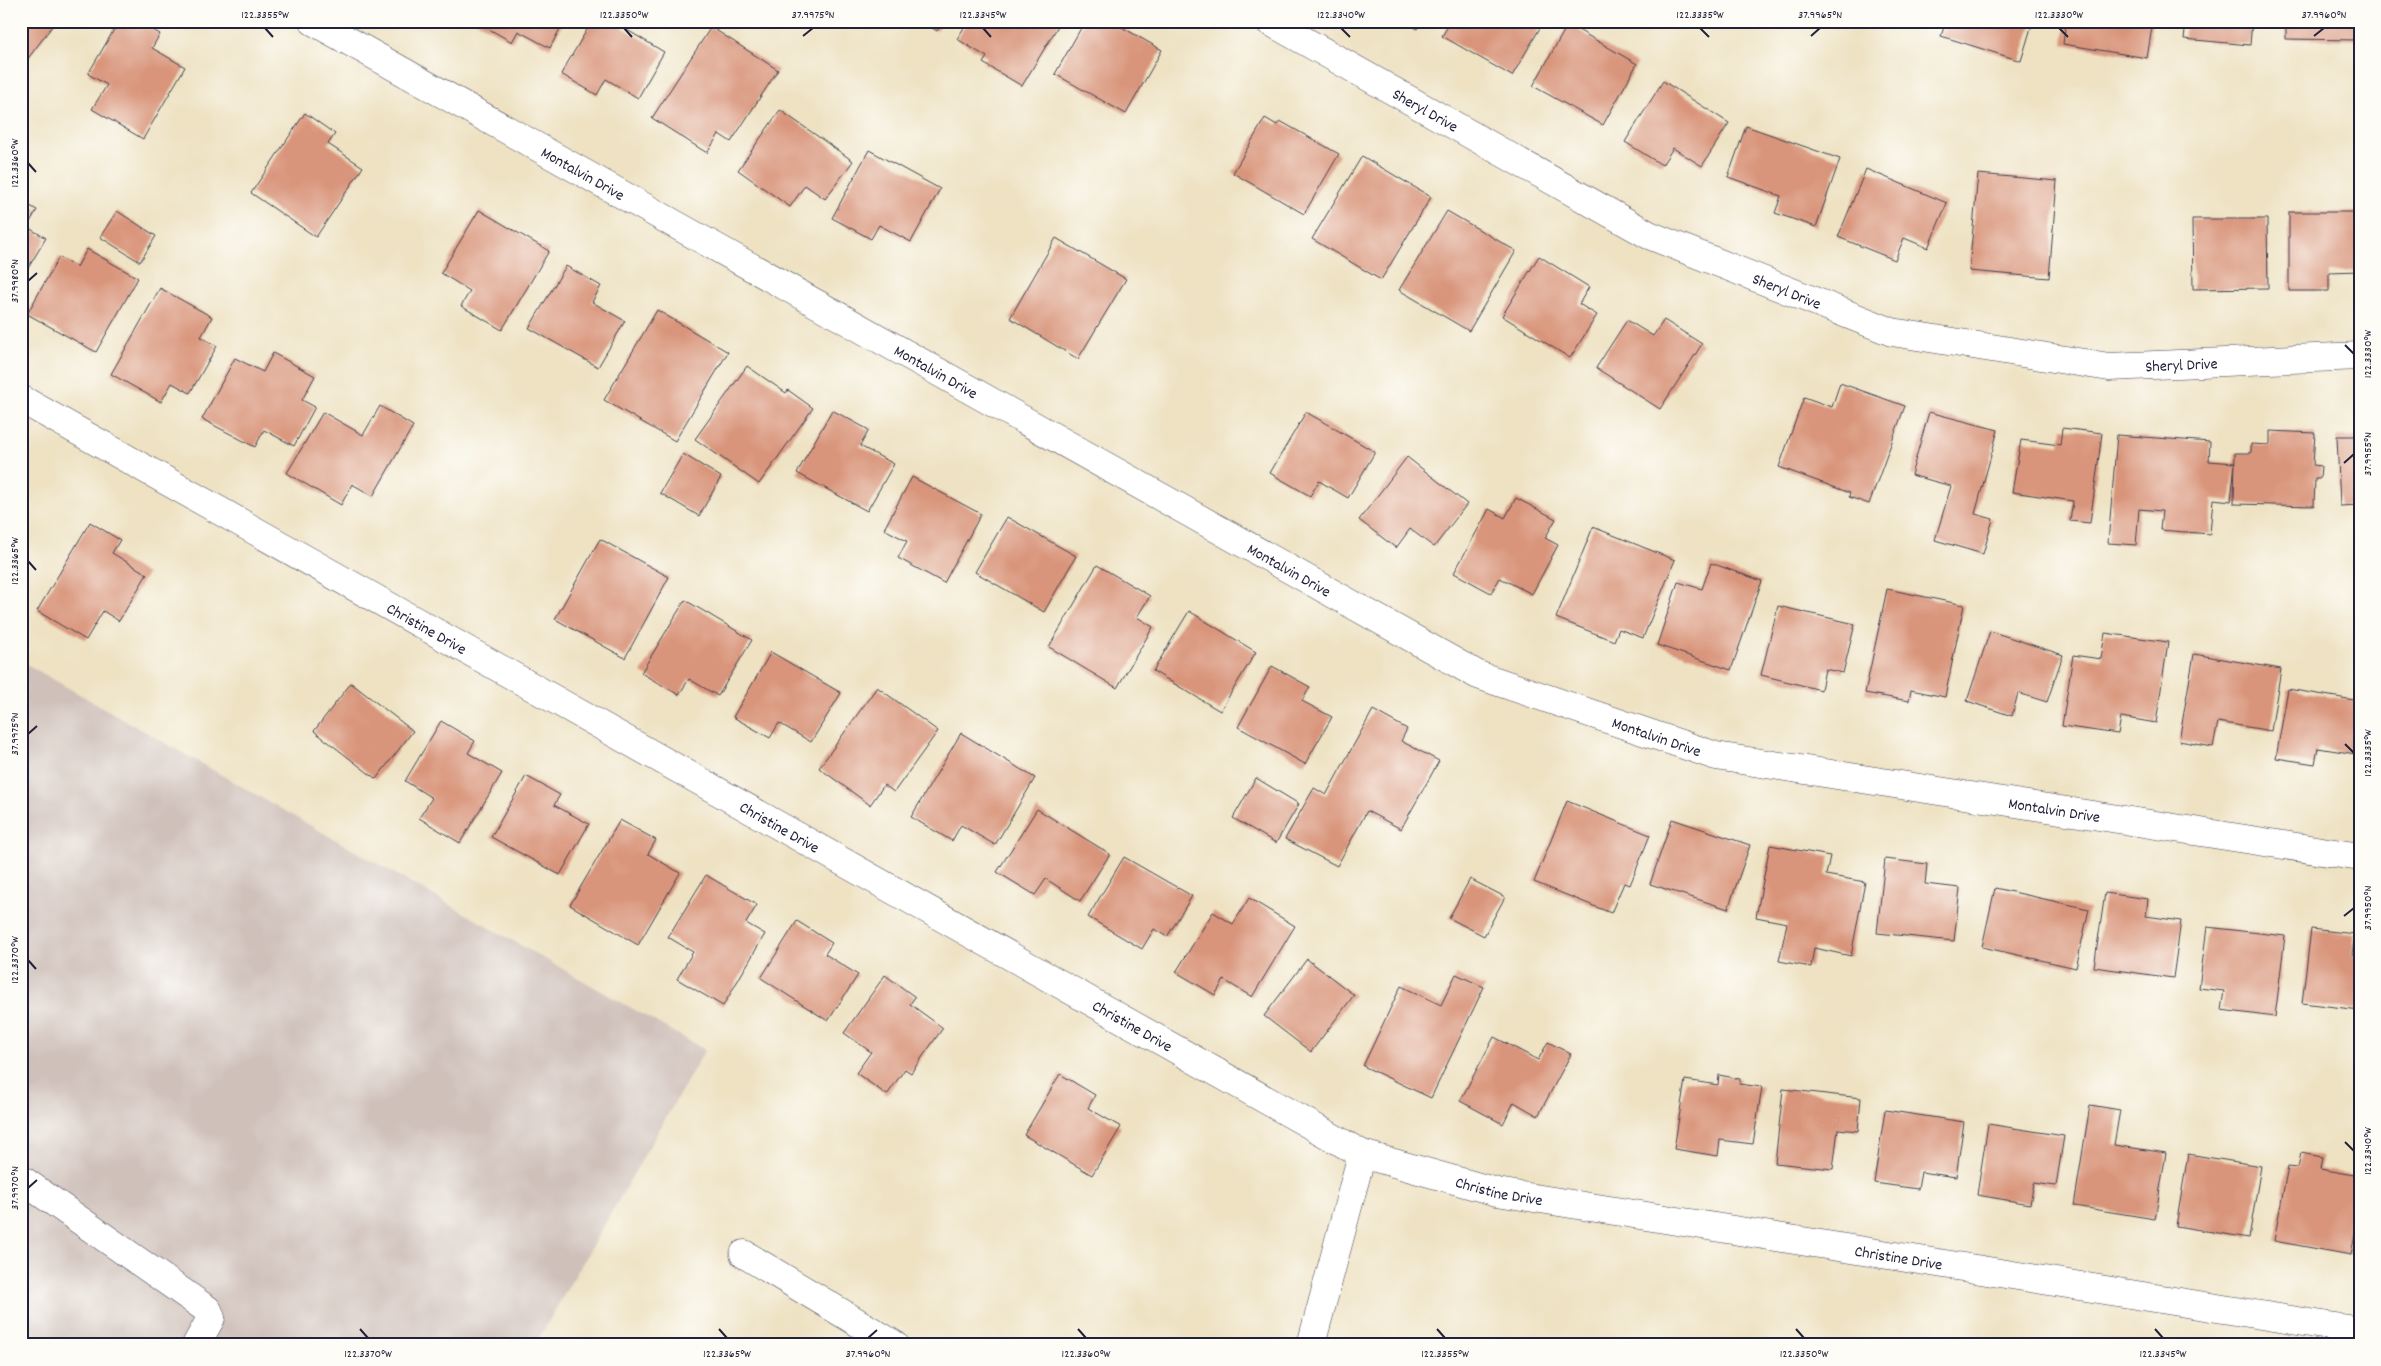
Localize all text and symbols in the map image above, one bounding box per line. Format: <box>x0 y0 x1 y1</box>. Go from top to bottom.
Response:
text: 122.3355°W <box>241 7 289 24</box>
text: 122.3350°W <box>600 7 648 24</box>
text: 37.9975°N <box>792 7 834 24</box>
text: 122.3345°W <box>959 7 1007 24</box>
text: 122.3340°W <box>1317 7 1365 24</box>
text: 122.3335°W <box>1676 7 1724 24</box>
text: 37.9965°N <box>1798 7 1842 24</box>
text: 122.3330°W <box>2035 7 2083 24</box>
text: 37.9960°N <box>2301 7 2347 24</box>
street label: Sheryl Drive <box>1388 84 1462 139</box>
text: 122.3360°W <box>7 138 24 187</box>
street label: Montalvin Drive <box>536 142 628 208</box>
text: 37.9980°N <box>7 259 24 303</box>
street label: Sheryl Drive <box>1749 268 1824 317</box>
text: 122.3330°W <box>2360 330 2377 378</box>
street label: Montalvin Drive <box>889 340 981 406</box>
street label: Sheryl Drive <box>2145 353 2218 379</box>
text: 37.9955°N <box>2360 432 2377 476</box>
text: 122.3365°W <box>7 537 24 585</box>
street label: Montalvin Drive <box>1242 539 1334 604</box>
street label: Christine Drive <box>382 598 470 662</box>
street label: Montalvin Drive <box>1609 712 1704 764</box>
text: 37.9975°N <box>7 713 24 755</box>
text: 122.3335°W <box>2360 729 2377 777</box>
street label: Montalvin Drive <box>2006 793 2102 830</box>
street label: Christine Drive <box>734 797 823 860</box>
text: 37.9950°N <box>2360 886 2377 930</box>
text: 122.3370°W <box>7 936 24 984</box>
street label: Christine Drive <box>1087 995 1176 1059</box>
text: 122.3340°W <box>2360 1127 2377 1175</box>
text: 37.9970°N <box>7 1166 24 1210</box>
street label: Christine Drive <box>1452 1172 1544 1213</box>
street label: Christine Drive <box>1853 1241 1944 1278</box>
text: 122.3370°W <box>344 1346 392 1363</box>
text: 122.3365°W <box>703 1346 751 1363</box>
text: 37.9960°N <box>845 1346 891 1363</box>
text: 122.3360°W <box>1062 1346 1111 1363</box>
text: 122.3355°W <box>1421 1346 1469 1363</box>
text: 122.3350°W <box>1780 1346 1828 1363</box>
text: 122.3345°W <box>2139 1346 2187 1363</box>

